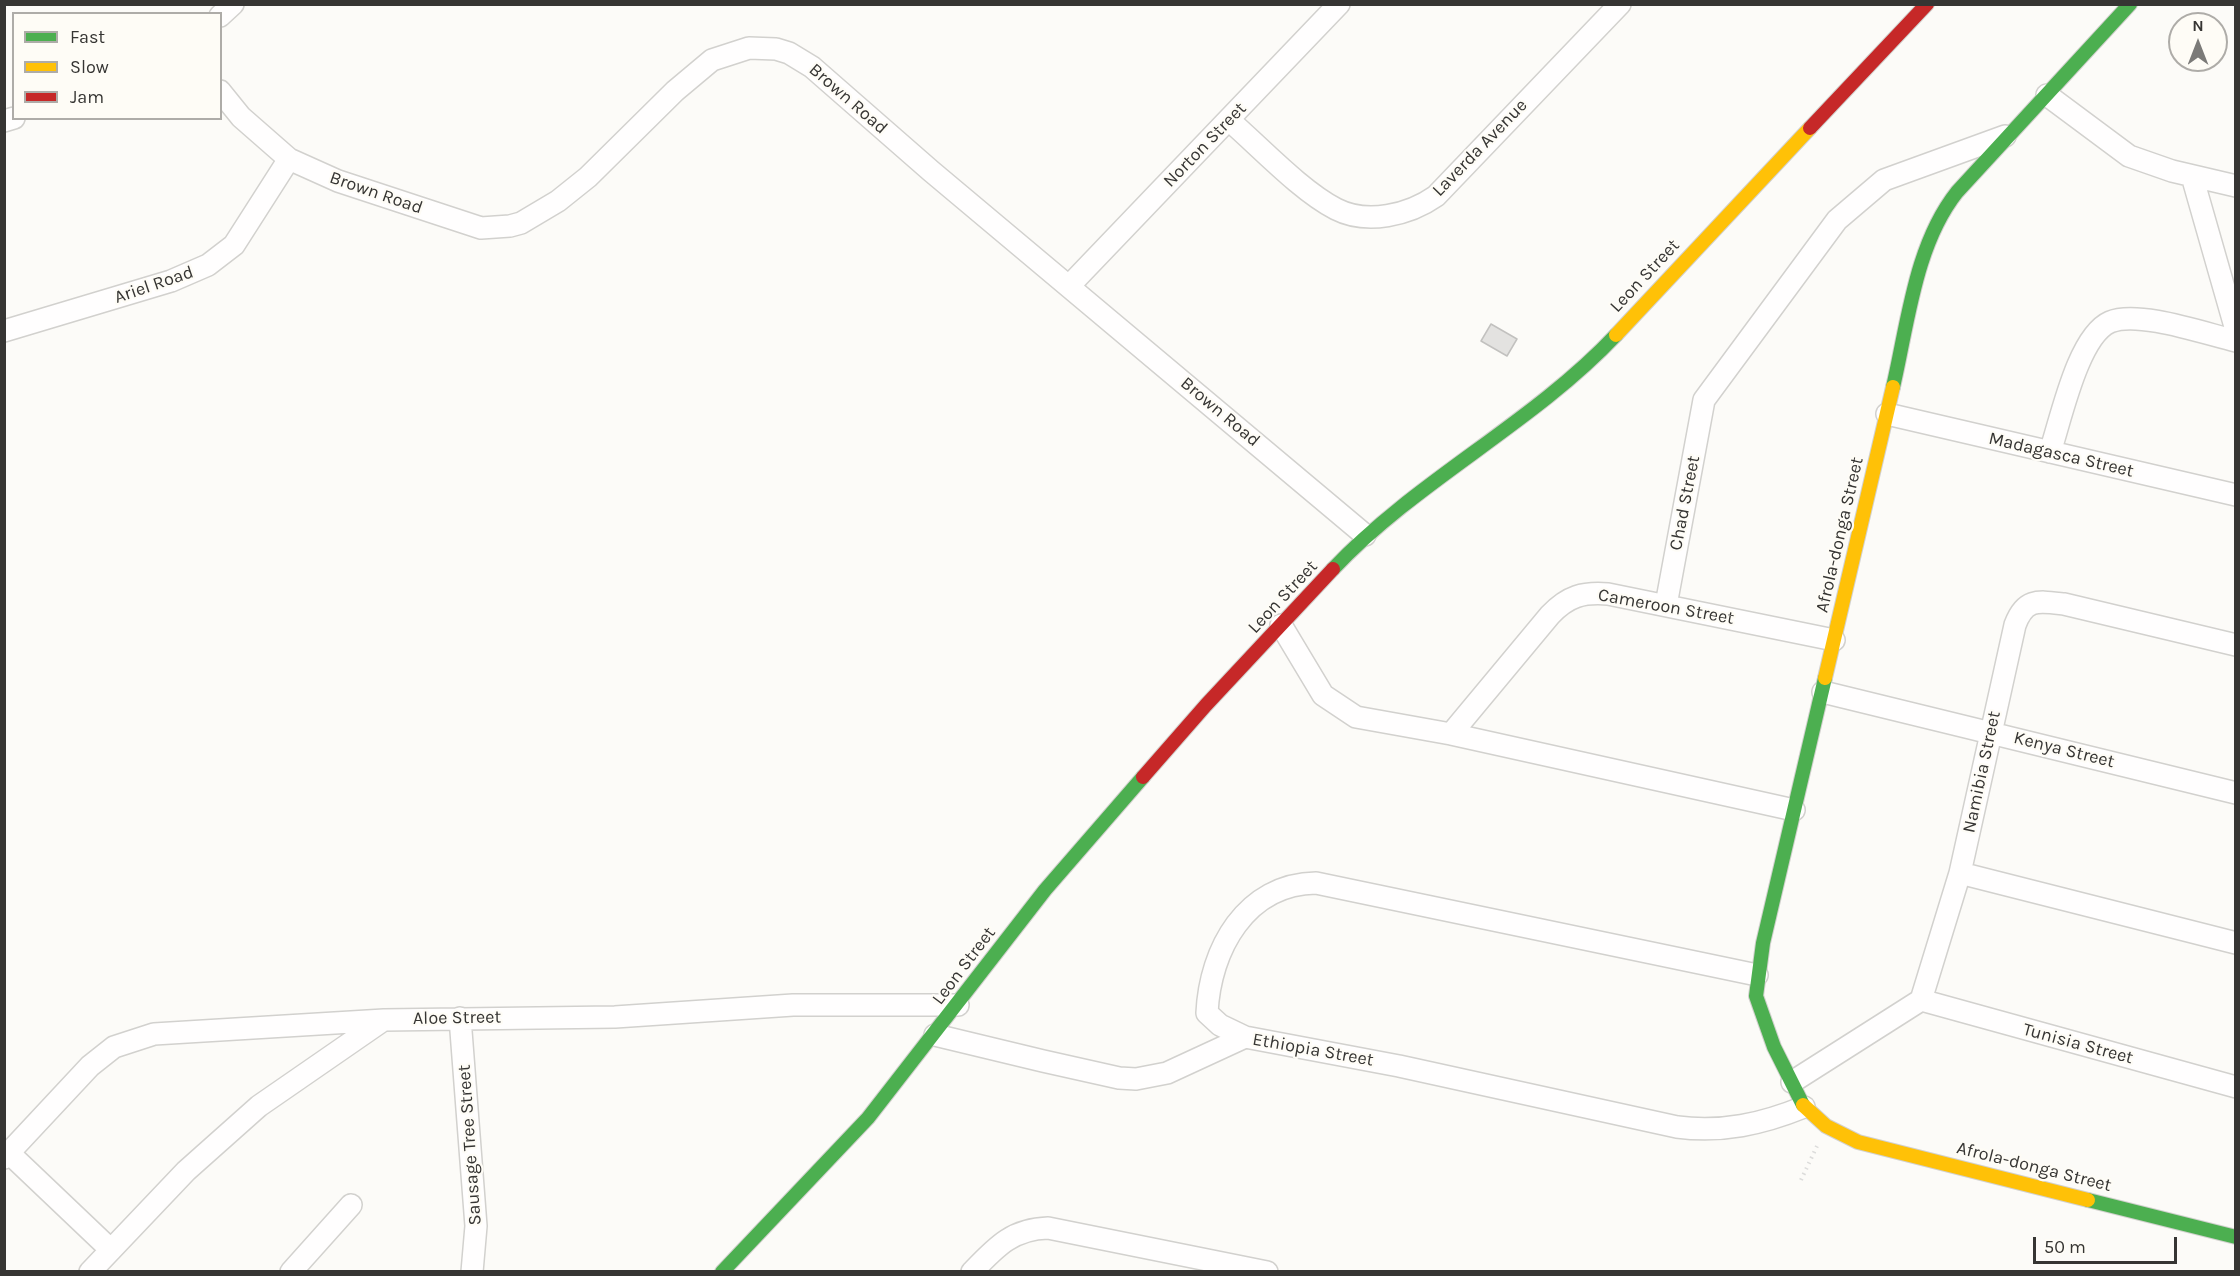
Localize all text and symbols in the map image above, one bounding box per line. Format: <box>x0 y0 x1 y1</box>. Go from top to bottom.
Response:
legend <box>12 12 222 120</box>
north arrow <box>2168 12 2228 72</box>
text: N <box>2192 16 2204 35</box>
text: Fast <box>70 26 105 48</box>
text: Slow <box>70 56 109 78</box>
street label: Brown Road <box>804 59 892 139</box>
text: Jam <box>70 86 104 108</box>
street label: Laverda Avenue <box>1428 95 1532 201</box>
street label: Norton Street <box>1159 98 1251 192</box>
street label: Brown Road <box>327 167 425 219</box>
street label: Leon Street <box>1606 235 1684 317</box>
street label: Ariel Road <box>112 261 196 309</box>
street label: Brown Road <box>1176 373 1264 451</box>
street label: Madagasca Street <box>1986 428 2136 482</box>
street label: Chad Street <box>1665 454 1705 552</box>
street label: Afrola-donga Street <box>1812 455 1868 615</box>
street label: Leon Street <box>1244 556 1322 638</box>
street label: Cameroon Street <box>1596 584 1736 630</box>
street label: Namibia Street <box>1959 709 2005 835</box>
street label: Kenya Street <box>2011 727 2117 773</box>
street label: Leon Street <box>928 923 1000 1009</box>
street label: Aloe Street <box>413 1006 501 1030</box>
street label: Tunisia Street <box>2020 1019 2136 1069</box>
street label: Ethiopia Street <box>1251 1029 1375 1071</box>
street label: Sausage Tree Street <box>454 1064 486 1226</box>
street label: Afrola-donga Street <box>1954 1137 2114 1197</box>
scale bar <box>2036 1225 2180 1263</box>
text: 50 m <box>2044 1236 2086 1258</box>

